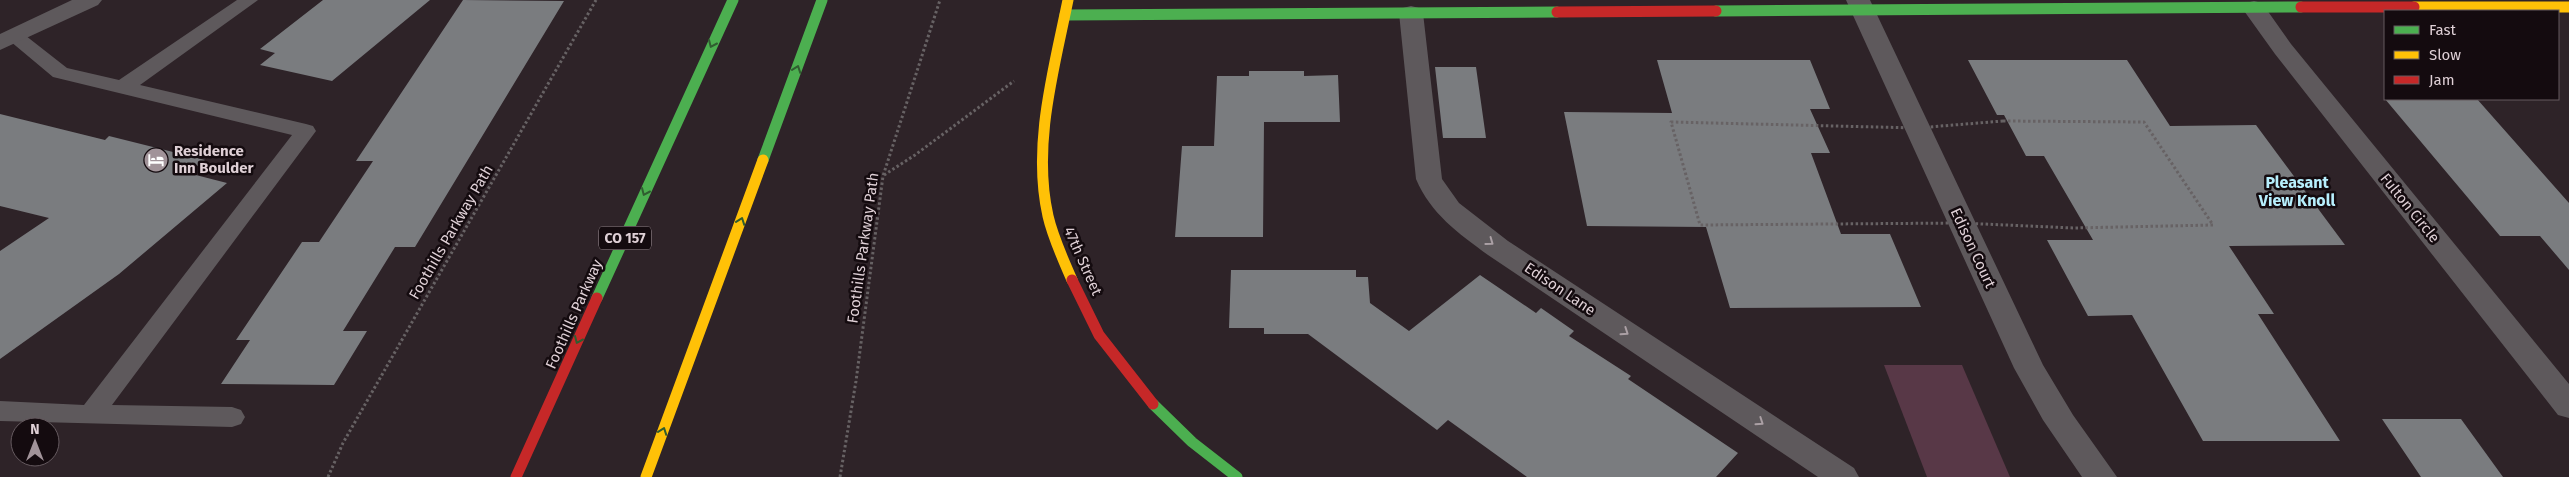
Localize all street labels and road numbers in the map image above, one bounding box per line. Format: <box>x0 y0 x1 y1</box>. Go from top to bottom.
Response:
street label: Foothills Parkway Path <box>405 162 497 302</box>
street label: Fulton Circle <box>2376 170 2444 246</box>
street label: Foothills Parkway Path <box>843 171 883 325</box>
street label: Edison Court <box>1947 205 2000 291</box>
street label: 47th Street <box>1060 224 1106 299</box>
road number: CO 157 <box>599 227 651 250</box>
street label: Foothills Parkway <box>542 256 606 372</box>
street label: Edison Lane <box>1521 259 1599 319</box>

